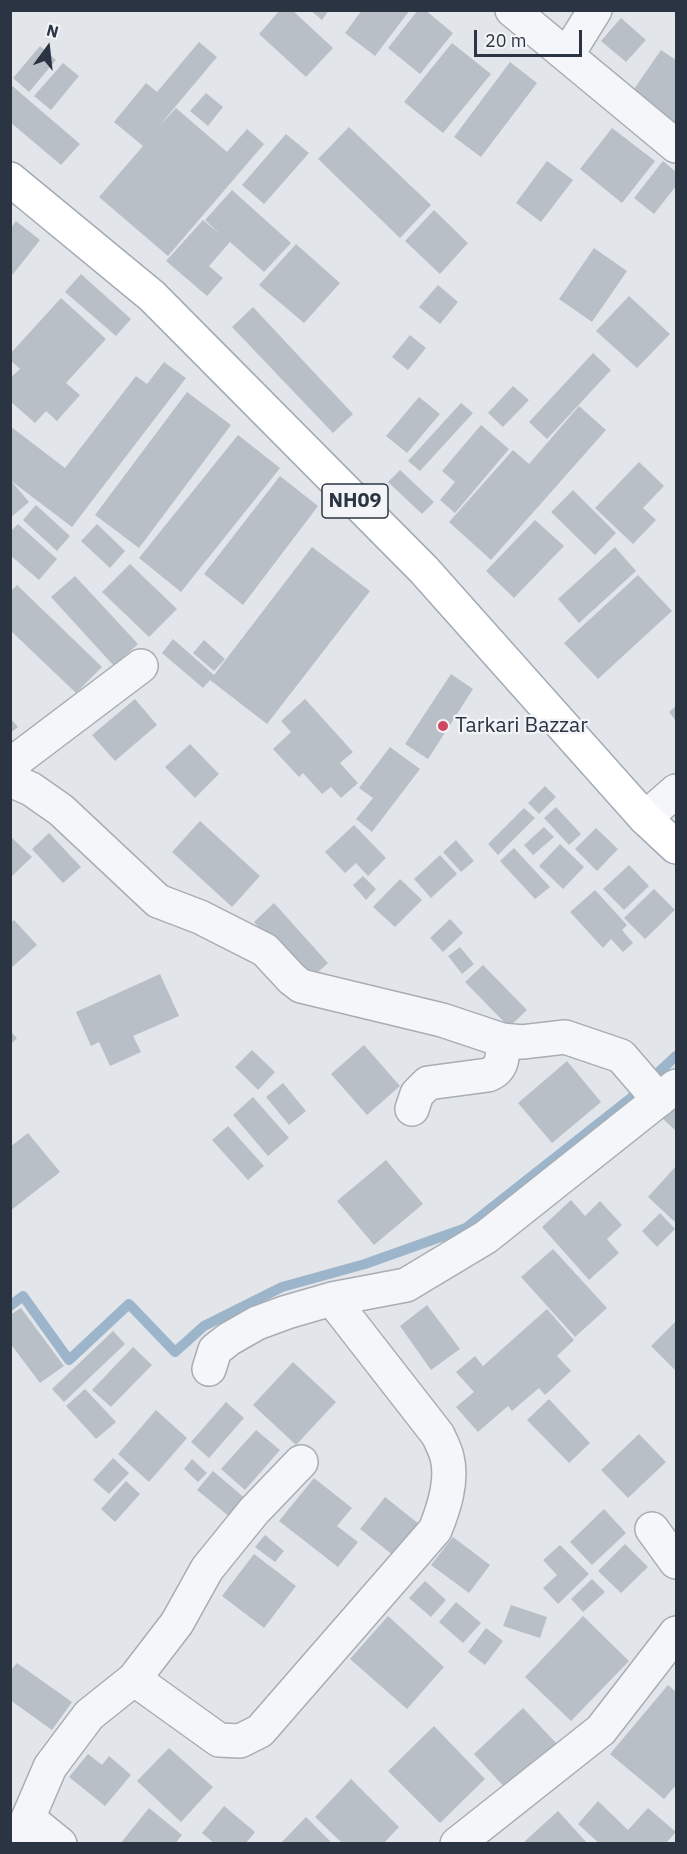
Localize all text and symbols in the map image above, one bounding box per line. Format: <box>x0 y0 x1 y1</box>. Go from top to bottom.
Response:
north arrow <box>18 18 78 78</box>
scale bar <box>477 18 585 56</box>
text: N <box>44 19 61 42</box>
text: 20 m <box>485 29 527 52</box>
road number: NH09 <box>322 484 388 518</box>
place label: Tarkari Bazzar <box>455 713 588 739</box>
marker: Tarkari Bazzar <box>436 719 450 733</box>

